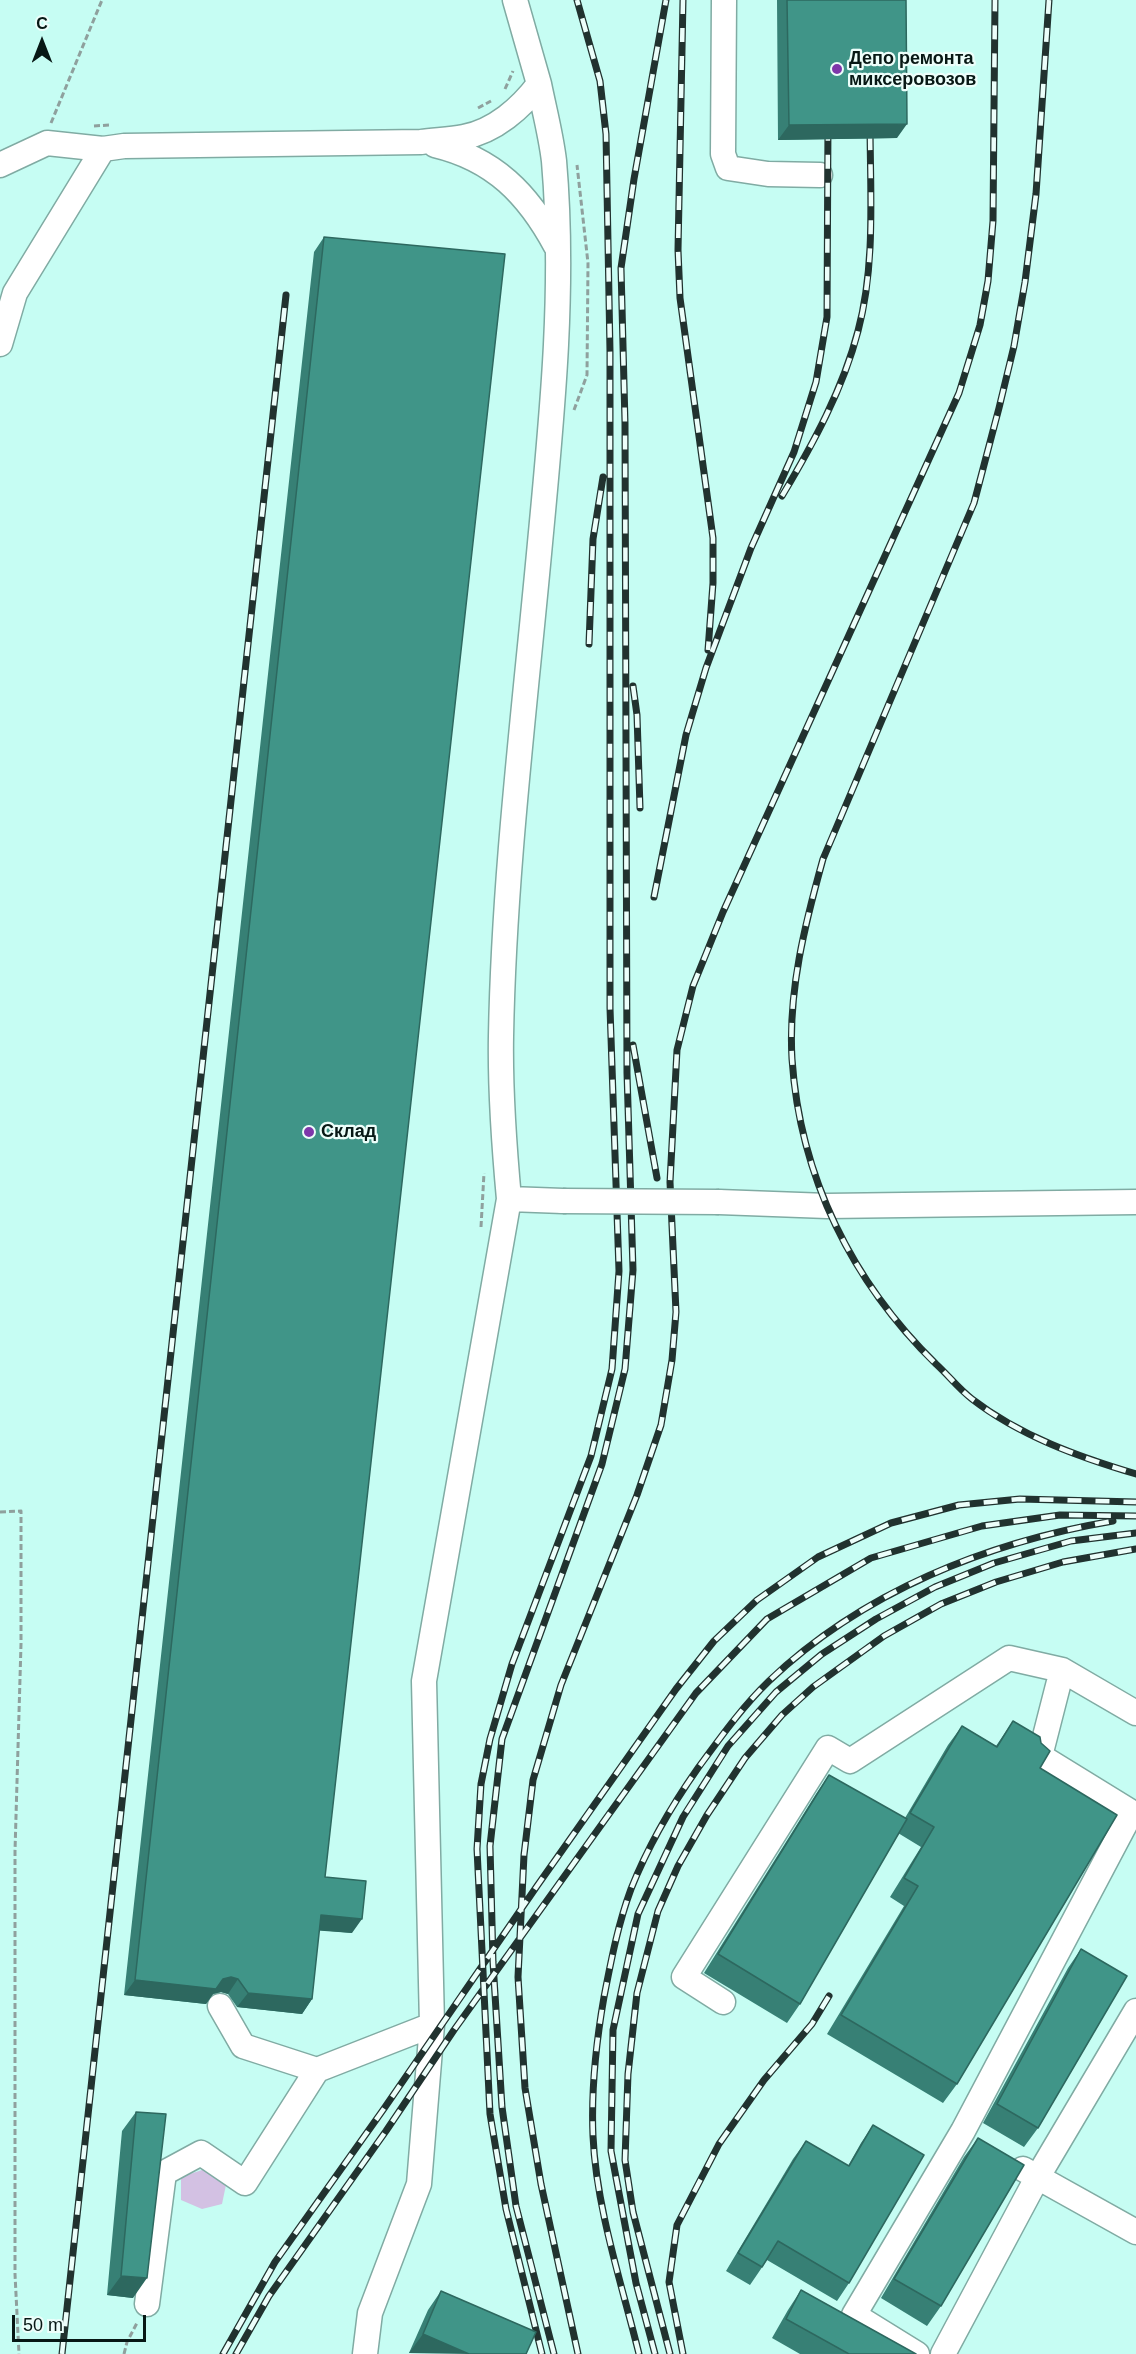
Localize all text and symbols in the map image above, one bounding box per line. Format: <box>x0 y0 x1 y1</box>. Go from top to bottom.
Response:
north arrow <box>12 12 72 72</box>
text: С <box>36 15 48 32</box>
place label: Депо ремонта миксеровозов <box>849 48 976 90</box>
marker: Депо ремонта миксеровозов <box>830 62 844 76</box>
place label: Склад <box>321 1121 376 1143</box>
marker: Склад <box>302 1125 316 1139</box>
scale bar <box>15 2303 148 2341</box>
text: 50 m <box>23 2315 63 2335</box>

